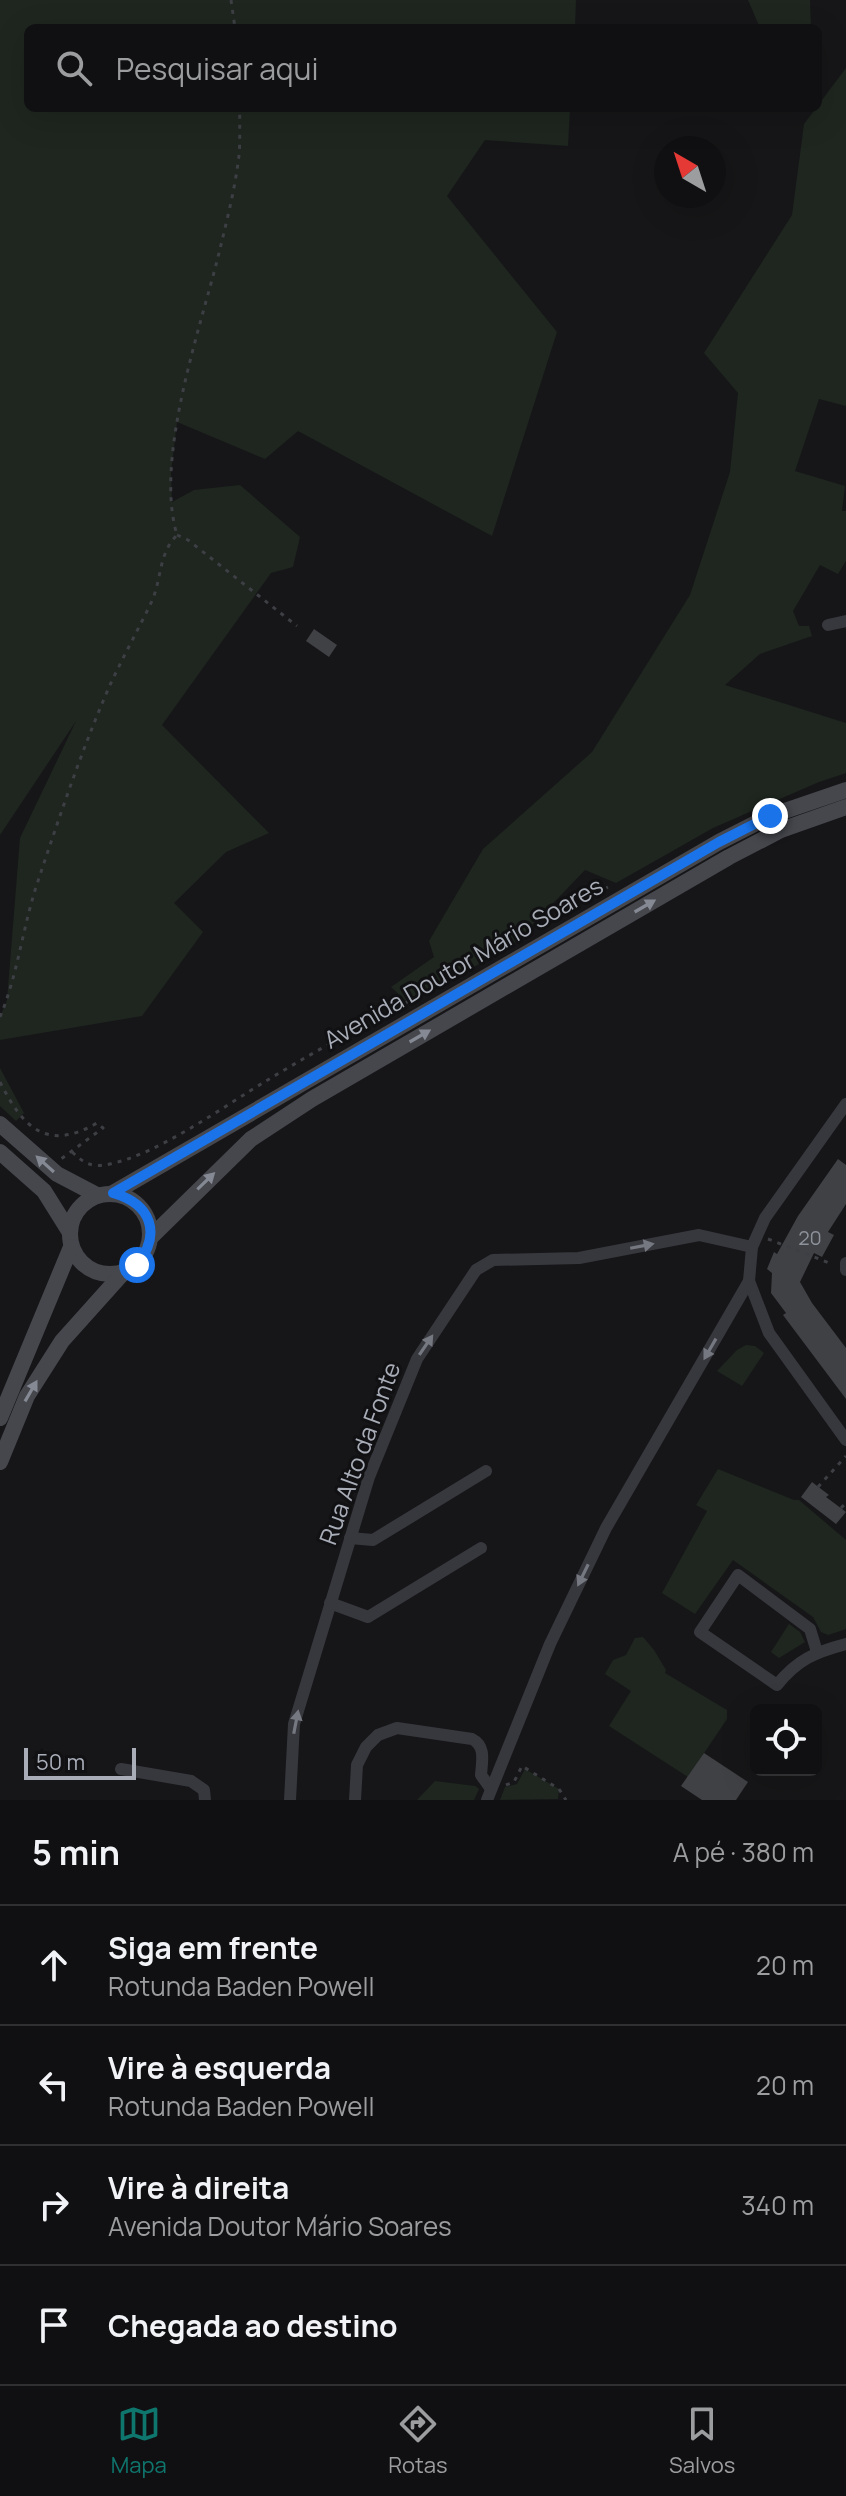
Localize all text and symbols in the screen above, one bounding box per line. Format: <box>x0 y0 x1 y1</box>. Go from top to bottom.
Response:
search box <box>24 24 822 112</box>
icon: search <box>52 46 96 90</box>
text: Pesquisar aqui <box>116 48 318 89</box>
north arrow <box>654 136 726 208</box>
route end <box>752 798 788 834</box>
street label: Avenida Doutor Mário Soares <box>317 868 609 1056</box>
one-way arrow <box>634 899 656 913</box>
one-way arrow <box>409 1029 431 1043</box>
one-way arrow <box>36 1156 56 1173</box>
one-way arrow <box>196 1173 215 1191</box>
house number: 20 <box>798 1224 822 1251</box>
one-way arrow <box>629 1239 654 1252</box>
route start <box>119 1247 155 1283</box>
one-way arrow <box>419 1335 434 1356</box>
one-way arrow <box>703 1338 717 1360</box>
street label: Rua Alto da Fonte <box>311 1357 407 1549</box>
one-way arrow <box>24 1380 38 1402</box>
one-way arrow <box>576 1564 590 1587</box>
map controls <box>750 1704 822 1776</box>
button: locate <box>750 1704 822 1776</box>
one-way arrow <box>290 1710 303 1735</box>
scale bar <box>24 1744 136 1780</box>
text: 50 m <box>36 1747 85 1777</box>
text: 5 min <box>32 1829 120 1875</box>
text: A pé · 380 m <box>673 1834 814 1870</box>
text: Siga em frente <box>108 1927 318 1968</box>
icon: ahead <box>32 1943 76 1987</box>
text: 20 m <box>756 1947 814 1983</box>
text: Rotunda Baden Powell <box>108 1968 375 2004</box>
text: Vire à esquerda <box>108 2047 331 2088</box>
icon: left <box>32 2063 76 2107</box>
text: 20 m <box>756 2067 814 2103</box>
text: Rotunda Baden Powell <box>108 2088 375 2124</box>
text: Vire à direita <box>108 2167 289 2208</box>
icon: right <box>32 2183 76 2227</box>
text: 340 m <box>741 2187 814 2223</box>
text: Avenida Doutor Mário Soares <box>108 2208 452 2244</box>
icon: arrive <box>32 2303 76 2347</box>
text: Chegada ao destino <box>108 2305 398 2346</box>
tab: Mapa <box>111 2402 167 2480</box>
tab: Rotas <box>388 2402 448 2480</box>
tab: Salvos <box>669 2402 735 2480</box>

